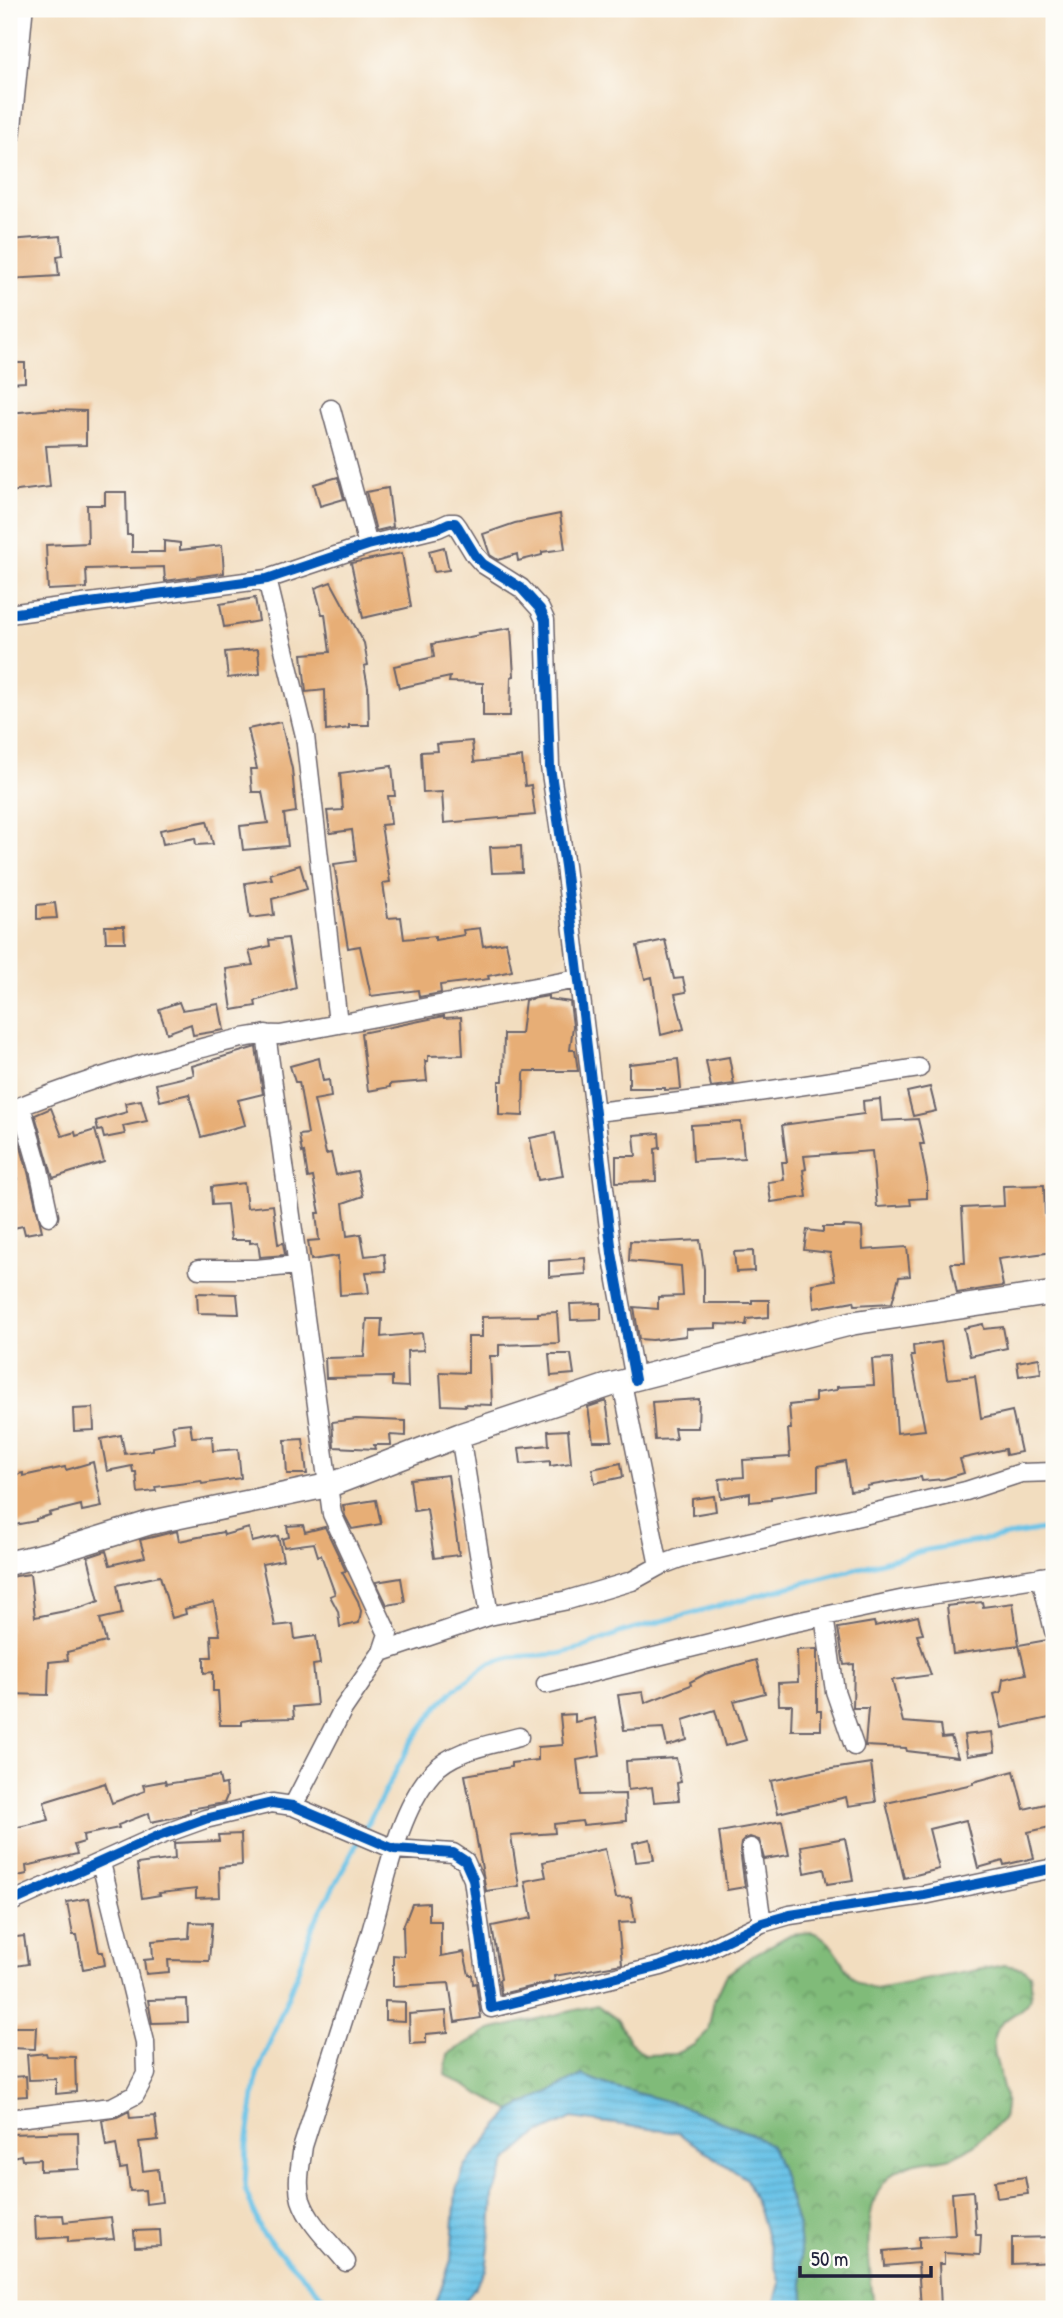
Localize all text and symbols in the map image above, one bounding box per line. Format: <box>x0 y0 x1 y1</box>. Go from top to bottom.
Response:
scale bar <box>800 2234 932 2278</box>
text: 50 m <box>811 2244 848 2273</box>

